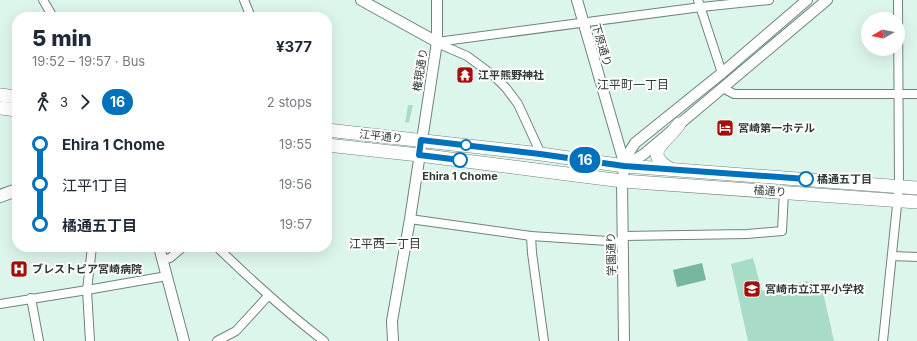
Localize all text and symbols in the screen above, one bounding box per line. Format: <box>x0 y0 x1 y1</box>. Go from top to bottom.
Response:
north arrow <box>861 12 905 56</box>
map controls <box>861 12 905 56</box>
street label: 下原通り <box>589 22 615 68</box>
text: 5 min <box>32 25 92 51</box>
text: ¥377 <box>276 37 312 56</box>
street label: 権現通り <box>410 47 430 93</box>
text: 19:52 – 19:57 · Bus <box>32 53 145 69</box>
temple icon: 江平熊野神社 <box>455 65 475 85</box>
place label: 江平熊野神社 <box>478 68 544 82</box>
district label: 江平町一丁目 <box>597 77 669 92</box>
icon: walk <box>32 91 54 113</box>
icon: forward <box>74 91 96 113</box>
text: 16 <box>110 93 125 110</box>
text: 3 <box>60 94 68 110</box>
text: 2 stops <box>267 94 312 110</box>
hotel icon: 宮崎第一ホテル <box>715 118 735 138</box>
place label: 宮崎第一ホテル <box>738 121 815 135</box>
street label: 江平通り <box>358 127 404 145</box>
text: Ehira 1 Chome <box>62 135 165 154</box>
text: 19:55 <box>279 136 312 152</box>
unlabelled marker <box>460 139 472 151</box>
line badge: 16 <box>567 147 603 173</box>
text: 16 <box>577 151 593 168</box>
marker: Ehira 1 Chome <box>452 152 468 168</box>
place label: Ehira 1 Chome <box>422 169 498 183</box>
marker: 橘通五丁目 <box>798 171 814 187</box>
place label: 橘通五丁目 <box>817 172 872 186</box>
text: 江平1丁目 <box>62 176 128 195</box>
text: 19:56 <box>279 176 312 192</box>
street label: 橘通り <box>753 183 787 199</box>
text: 橘通五丁目 <box>62 216 137 235</box>
text: 19:57 <box>280 216 312 232</box>
street label: 学園通り <box>604 232 618 276</box>
district label: 江平西一丁目 <box>349 236 421 251</box>
hospital icon: ブレストピア宮崎病院 <box>9 259 29 279</box>
place label: ブレストピア宮崎病院 <box>32 262 142 276</box>
school or university icon: 宮崎市立江平小学校 <box>742 279 762 299</box>
place label: 宮崎市立江平小学校 <box>765 282 864 296</box>

